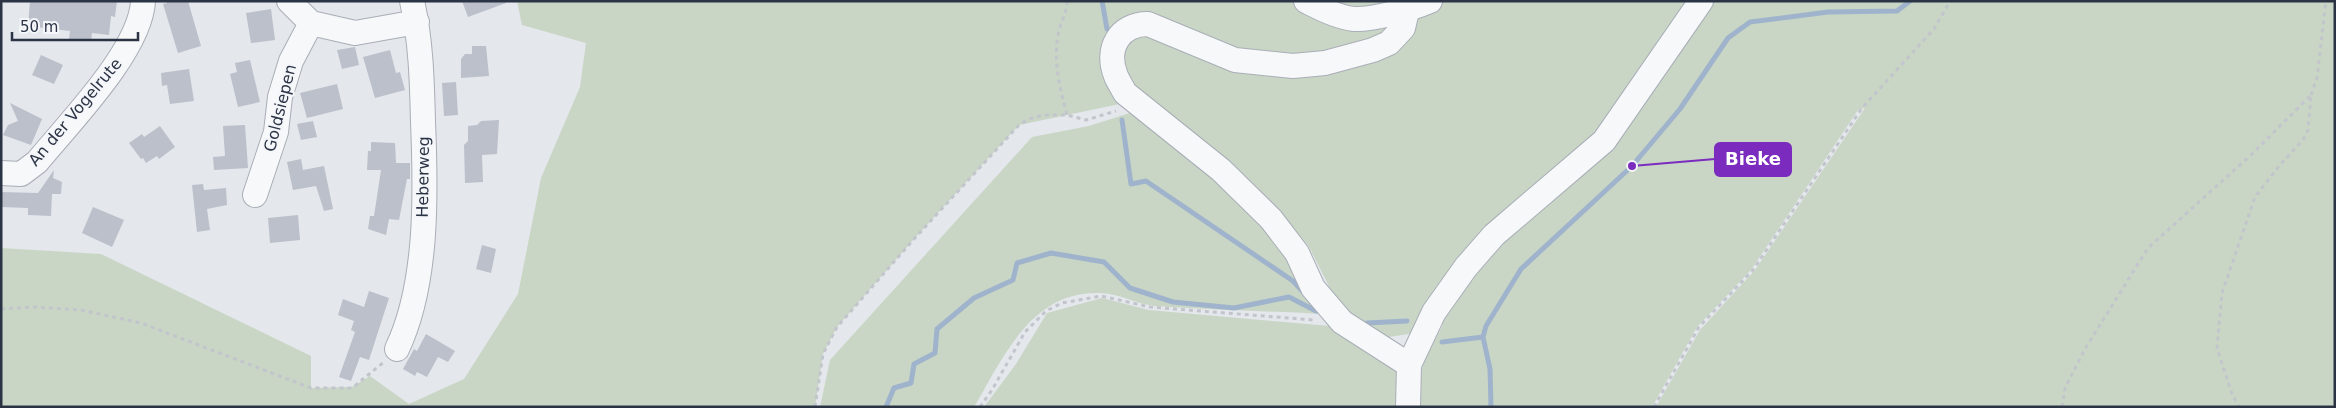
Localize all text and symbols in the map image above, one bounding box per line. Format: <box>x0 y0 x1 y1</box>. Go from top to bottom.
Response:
scale bar <box>12 10 139 42</box>
text: 50 m <box>20 18 58 36</box>
street label: An der Vogelrute <box>24 54 126 170</box>
street label: Goldsiepen <box>260 62 300 154</box>
street label: Heberweg <box>413 136 433 218</box>
callout: Bieke <box>1715 143 1791 176</box>
text: Bieke <box>1725 148 1781 169</box>

